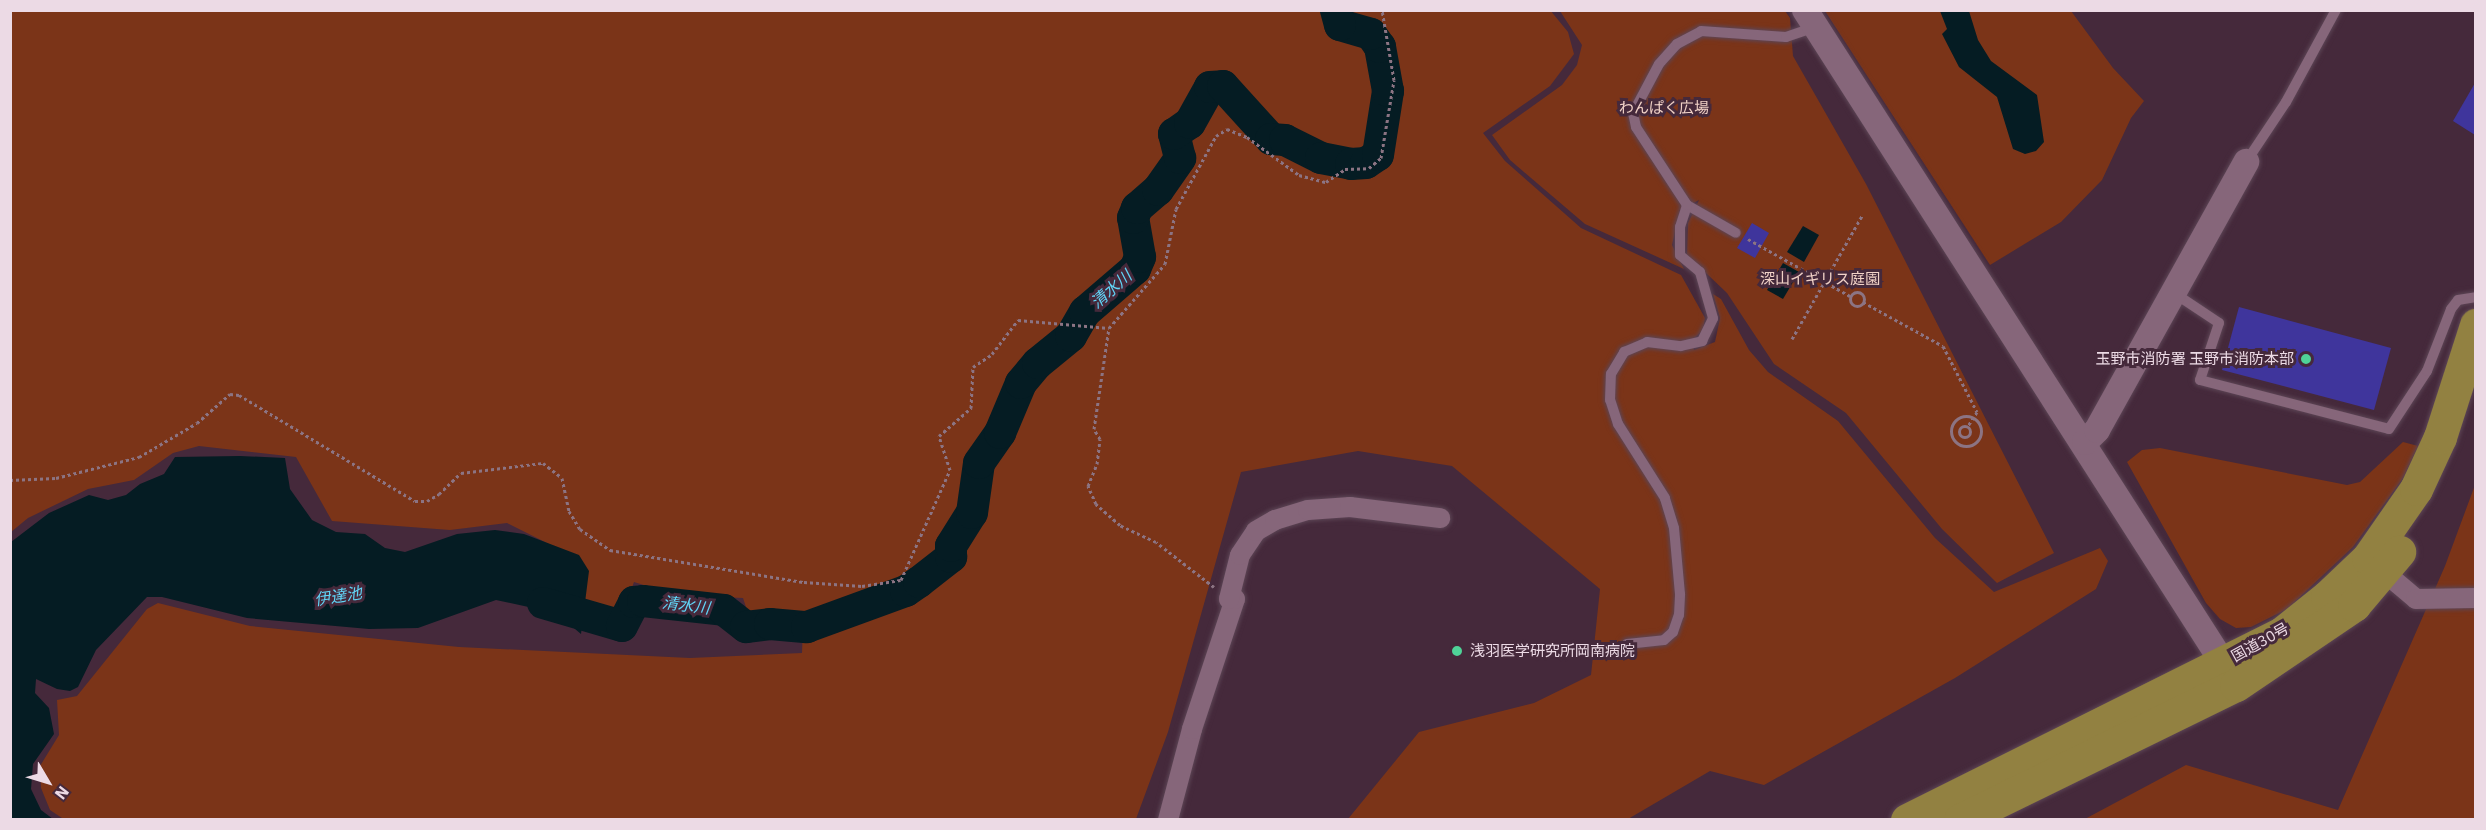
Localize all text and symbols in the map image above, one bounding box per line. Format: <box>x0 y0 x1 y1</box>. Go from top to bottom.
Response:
park label: わんぱく広場 <box>1619 99 1709 117</box>
water label: 清水川 <box>1087 266 1135 312</box>
park label: 深山イギリス庭園 <box>1760 270 1880 288</box>
place label: 玉野市消防署 玉野市消防本部 <box>2095 350 2294 368</box>
marker: 玉野市消防署 玉野市消防本部 <box>2299 352 2313 366</box>
water label: 伊達池 <box>313 583 363 609</box>
water label: 清水川 <box>661 593 711 617</box>
street label: 国道30号 <box>2228 619 2292 665</box>
marker: 浅羽医学研究所岡南病院 <box>1448 642 1466 660</box>
place label: 浅羽医学研究所岡南病院 <box>1470 642 1635 660</box>
north arrow <box>18 752 78 812</box>
text: N <box>51 782 74 804</box>

